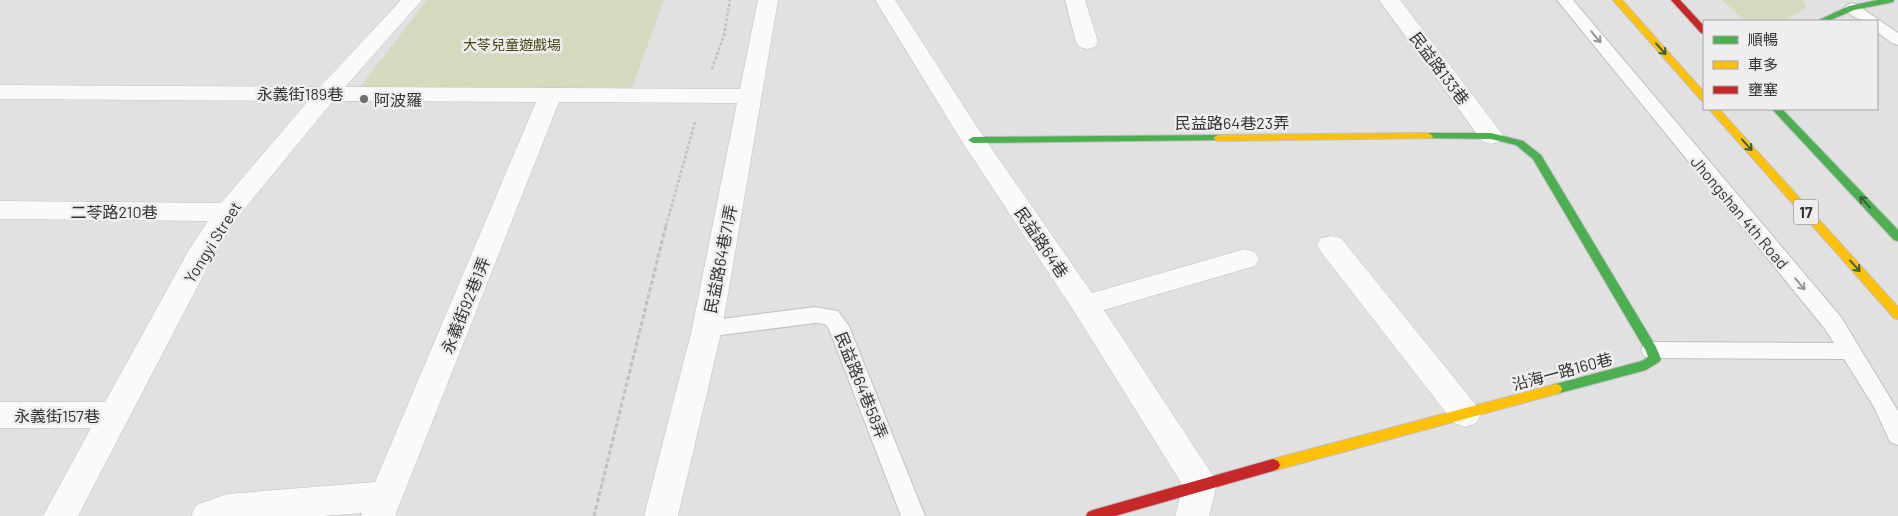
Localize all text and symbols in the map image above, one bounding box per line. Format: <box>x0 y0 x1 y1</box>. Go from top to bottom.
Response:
legend <box>1703 20 1878 110</box>
street label: 民益路133巷 <box>1407 28 1473 108</box>
text: 順暢 <box>1748 30 1778 48</box>
one-way arrow <box>1590 31 1602 44</box>
park label: 大苓兒童遊戲場 <box>463 36 561 53</box>
one-way arrow <box>1655 43 1667 56</box>
text: 車多 <box>1748 55 1778 73</box>
text: 壅塞 <box>1748 80 1778 98</box>
street label: 永義街189巷 <box>257 84 343 103</box>
place label: 阿波羅 <box>374 90 422 109</box>
marker: 阿波羅 <box>358 93 370 105</box>
street label: 民益路64巷23弄 <box>1175 113 1289 132</box>
one-way arrow <box>1741 139 1752 152</box>
street label: Jhongshan 4th Road <box>1687 152 1793 272</box>
one-way arrow <box>1859 195 1871 208</box>
street label: Yongyi Street <box>179 198 245 286</box>
road number: 17 <box>1794 200 1818 224</box>
street label: 二苓路210巷 <box>71 202 158 221</box>
street label: 民益路64巷71弄 <box>700 203 740 315</box>
street label: 民益路64巷 <box>1011 203 1073 281</box>
street label: 永義街92巷1弄 <box>437 254 493 356</box>
one-way arrow <box>1849 260 1861 273</box>
one-way arrow <box>1795 277 1806 290</box>
street label: 民益路64巷58弄 <box>832 329 892 441</box>
street label: 沿海一路160巷 <box>1510 349 1614 393</box>
street label: 永義街157巷 <box>14 406 100 425</box>

